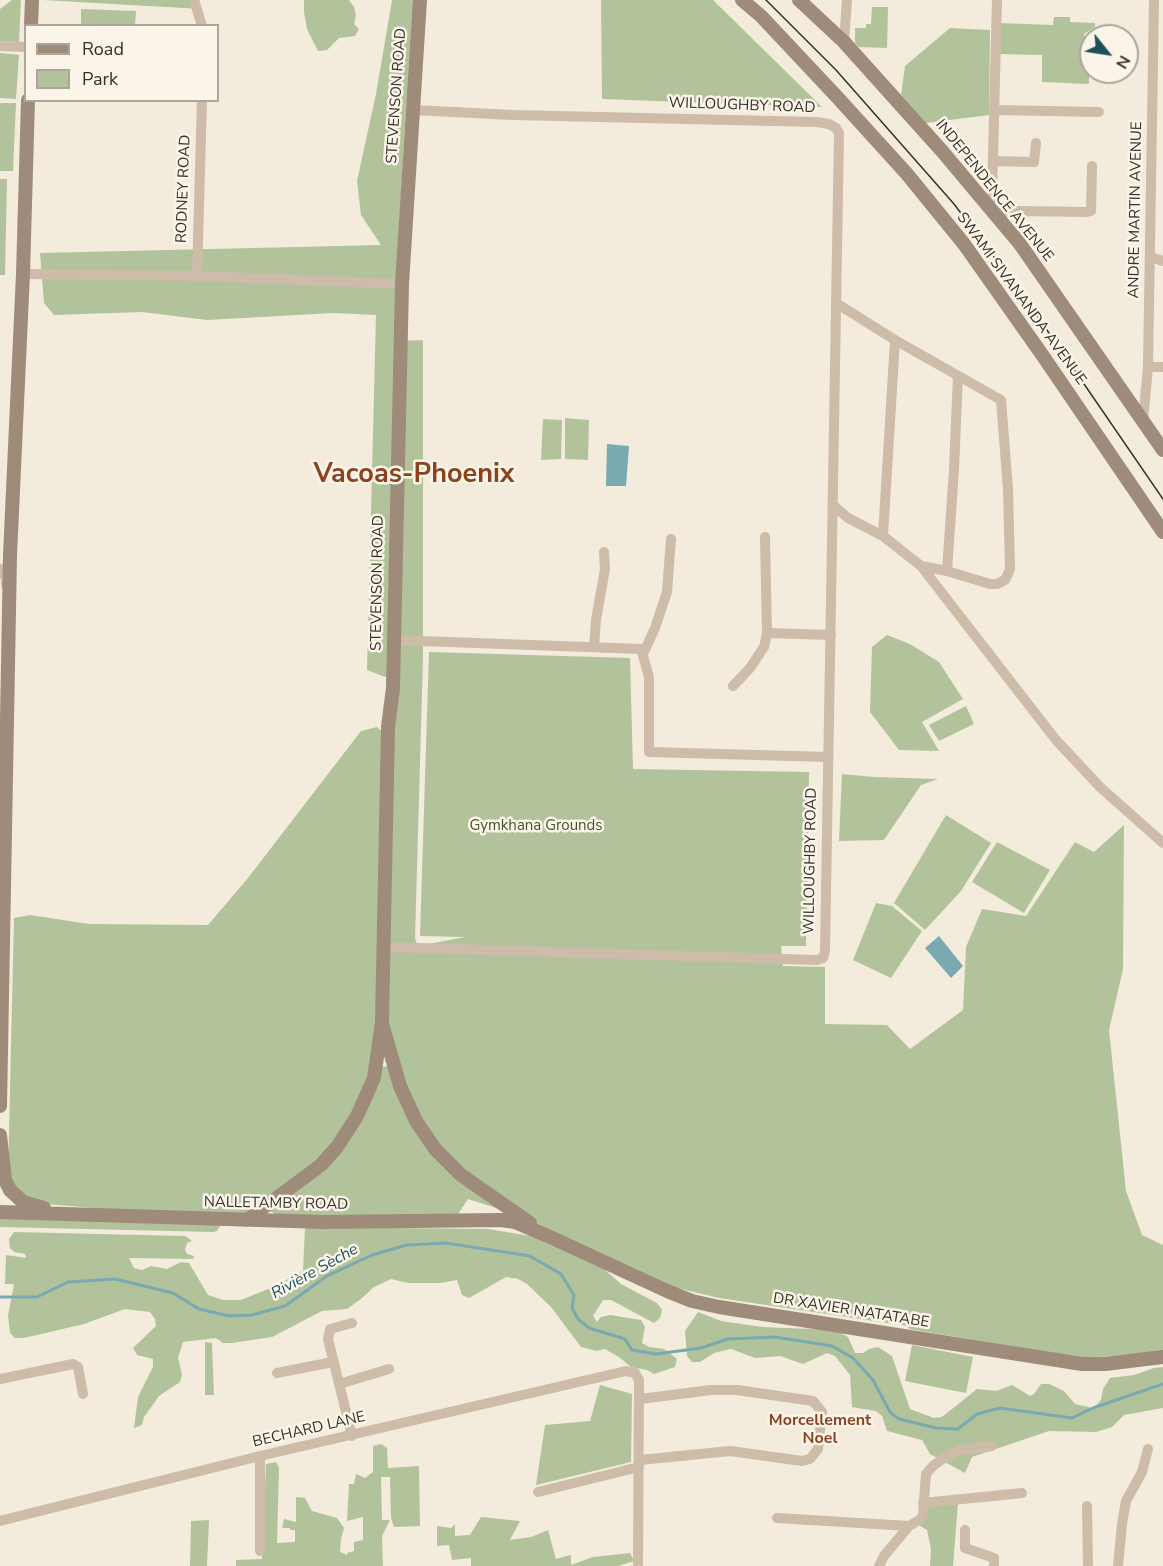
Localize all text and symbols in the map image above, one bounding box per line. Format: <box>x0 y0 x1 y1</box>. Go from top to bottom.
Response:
legend <box>24 24 219 102</box>
north arrow <box>1079 24 1139 84</box>
street label: STEVENSON ROAD <box>383 28 411 164</box>
text: Road <box>82 37 124 61</box>
text: N <box>1110 51 1135 73</box>
text: Park <box>82 67 118 91</box>
street label: WILLOUGHBY ROAD <box>668 94 816 118</box>
street label: INDEPENDENCE AVENUE <box>931 116 1057 266</box>
street label: ANDRE MARTIN AVENUE <box>1125 121 1147 299</box>
street label: RODNEY ROAD <box>173 134 195 244</box>
street label: SWAMI SIVANANDA AVENUE <box>952 209 1090 389</box>
district label: Vacoas-Phoenix <box>313 459 515 491</box>
street label: STEVENSON ROAD <box>368 515 388 651</box>
street label: WILLOUGHBY ROAD <box>801 787 821 935</box>
park label: Gymkhana Grounds <box>469 817 603 835</box>
street label: NALLETAMBY ROAD <box>204 1194 348 1214</box>
water label: Rivière Sèche <box>268 1240 362 1304</box>
street label: DR XAVIER NATATABE <box>772 1290 930 1332</box>
street label: BECHARD LANE <box>251 1408 367 1452</box>
district label: Morcellement Noel <box>769 1411 871 1449</box>

